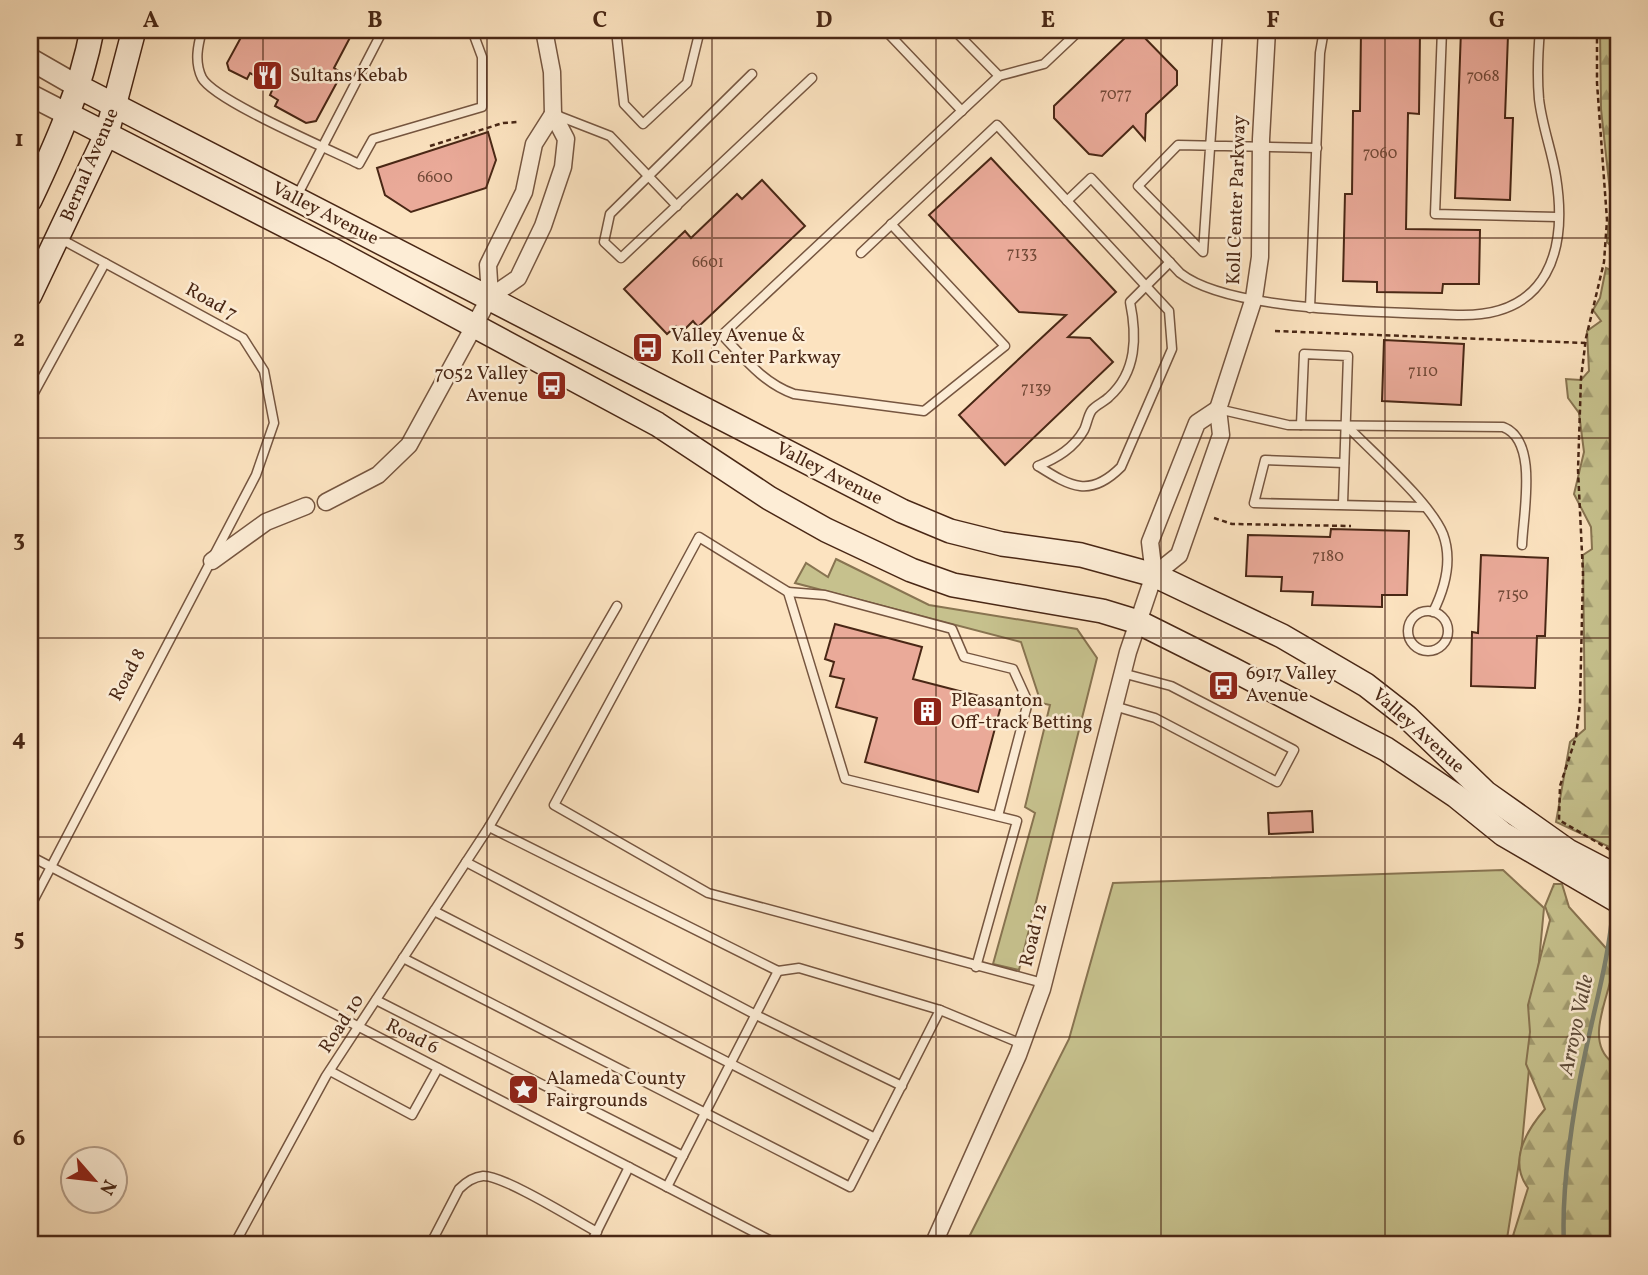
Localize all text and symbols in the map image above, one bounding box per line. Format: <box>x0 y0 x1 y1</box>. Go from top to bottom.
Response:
text: A <box>143 5 159 37</box>
text: B <box>367 5 383 37</box>
text: C <box>593 5 607 37</box>
text: D <box>816 5 833 37</box>
text: E <box>1041 5 1055 37</box>
text: F <box>1266 5 1280 37</box>
text: G <box>1489 5 1505 37</box>
restaurant icon: Sultans Kebab <box>250 59 284 93</box>
place label: Sultans Kebab <box>290 63 408 89</box>
house number: 7068 <box>1466 66 1500 88</box>
house number: 7077 <box>1100 84 1132 106</box>
street label: Bernal Avenue <box>54 104 126 226</box>
street label: Koll Center Parkway <box>1221 115 1253 285</box>
text: 1 <box>14 124 24 156</box>
house number: 7060 <box>1363 143 1397 165</box>
house number: 6600 <box>417 167 453 189</box>
street label: Valley Avenue <box>267 176 383 252</box>
house number: 7133 <box>1007 243 1037 265</box>
house number: 6601 <box>692 252 724 274</box>
street label: Road 7 <box>180 277 242 327</box>
place label: Valley Avenue & Koll Center Parkway <box>671 323 841 371</box>
text: 2 <box>13 324 25 356</box>
bus stop icon: Valley Avenue & Koll Center Parkway <box>631 330 665 364</box>
place label: 7052 Valley Avenue <box>435 361 528 409</box>
house number: 7110 <box>1408 361 1438 383</box>
bus stop icon: 7052 Valley Avenue <box>534 368 568 402</box>
house number: 7139 <box>1021 378 1051 400</box>
street label: Valley Avenue <box>771 436 887 512</box>
text: 3 <box>13 524 25 556</box>
house number: 7180 <box>1312 546 1344 568</box>
house number: 7150 <box>1498 584 1528 606</box>
street label: Road 8 <box>103 644 153 706</box>
place label: 6917 Valley Avenue <box>1246 661 1337 709</box>
bus stop icon: 6917 Valley Avenue <box>1206 668 1240 702</box>
street label: Valley Avenue <box>1366 682 1470 780</box>
place label: Pleasanton Off-track Betting <box>951 688 1093 736</box>
building icon: Pleasanton Off-track Betting <box>911 695 945 729</box>
text: 4 <box>12 723 26 755</box>
street label: Road 12 <box>1014 901 1054 969</box>
text: 5 <box>13 923 25 955</box>
water label: Arroyo Valle <box>1552 972 1602 1079</box>
street label: Road 10 <box>313 989 371 1059</box>
street label: Road 6 <box>381 1013 443 1061</box>
place label: Alameda County Fairgrounds <box>546 1066 686 1114</box>
place icon: Alameda County Fairgrounds <box>506 1073 540 1107</box>
text: 6 <box>13 1123 25 1155</box>
north arrow <box>60 1146 130 1216</box>
text: N <box>92 1175 122 1199</box>

